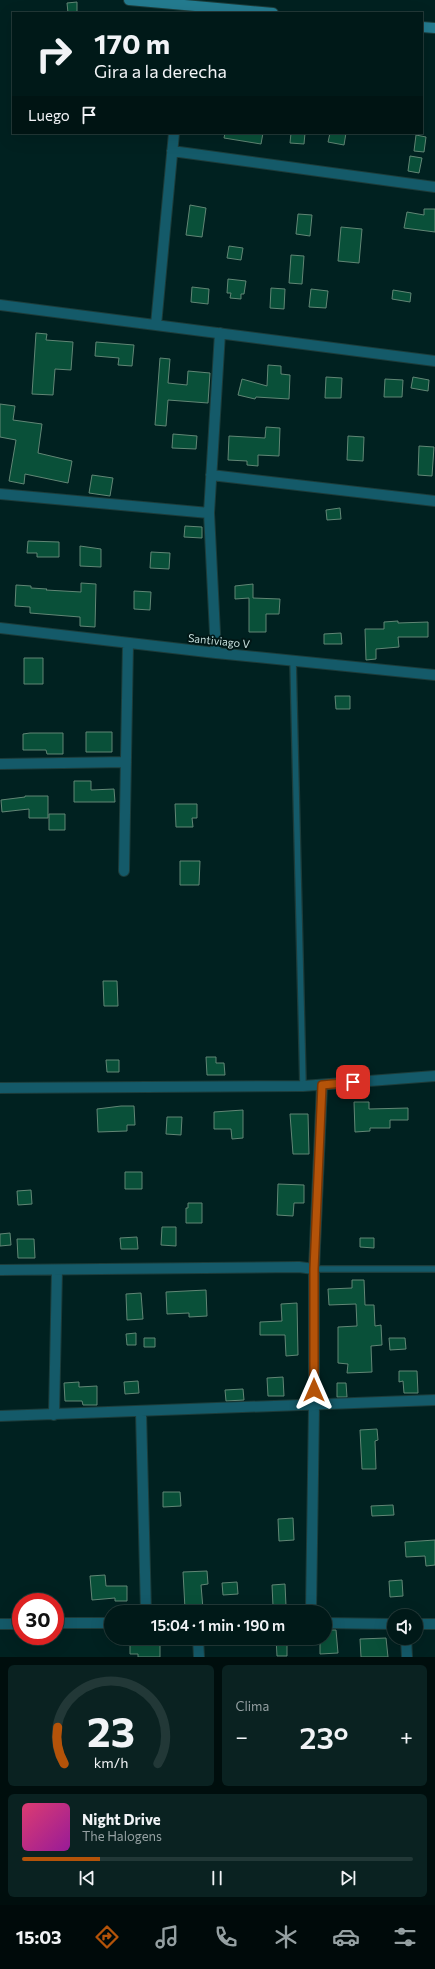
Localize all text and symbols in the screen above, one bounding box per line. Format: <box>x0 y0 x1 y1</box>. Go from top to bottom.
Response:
text: 170 m <box>94 26 170 60</box>
icon: right <box>28 28 80 80</box>
text: Gira a la derecha <box>94 60 227 82</box>
icon: arrive <box>78 104 100 126</box>
text: Luego <box>28 106 70 124</box>
street label: Santiviago V <box>187 631 251 650</box>
pin <box>336 1065 370 1099</box>
icon: arrive <box>342 1071 364 1093</box>
position arrow <box>293 1369 335 1411</box>
speed limit sign: 30 <box>12 1593 64 1645</box>
map controls <box>387 1609 423 1645</box>
button: sound <box>387 1609 423 1645</box>
text: 15:04 · 1 min · 190 m <box>151 1616 285 1634</box>
text: Clima <box>236 1698 269 1714</box>
text: 23 <box>87 1704 135 1755</box>
text: 23° <box>300 1718 349 1755</box>
text: − <box>236 1723 248 1750</box>
text: + <box>400 1723 413 1750</box>
text: km/h <box>93 1752 128 1770</box>
text: Night Drive <box>82 1810 161 1828</box>
text: The Halogens <box>82 1828 162 1844</box>
icon: previous <box>76 1867 98 1889</box>
icon: pause <box>206 1867 228 1889</box>
icon: next <box>337 1867 359 1889</box>
icon: directions <box>93 1923 121 1951</box>
icon: music <box>153 1923 181 1951</box>
icon: phone <box>212 1923 240 1951</box>
icon: climate <box>272 1923 300 1951</box>
icon: car <box>332 1923 360 1951</box>
icon: filters <box>391 1923 419 1951</box>
text: 15:03 <box>16 1926 62 1948</box>

